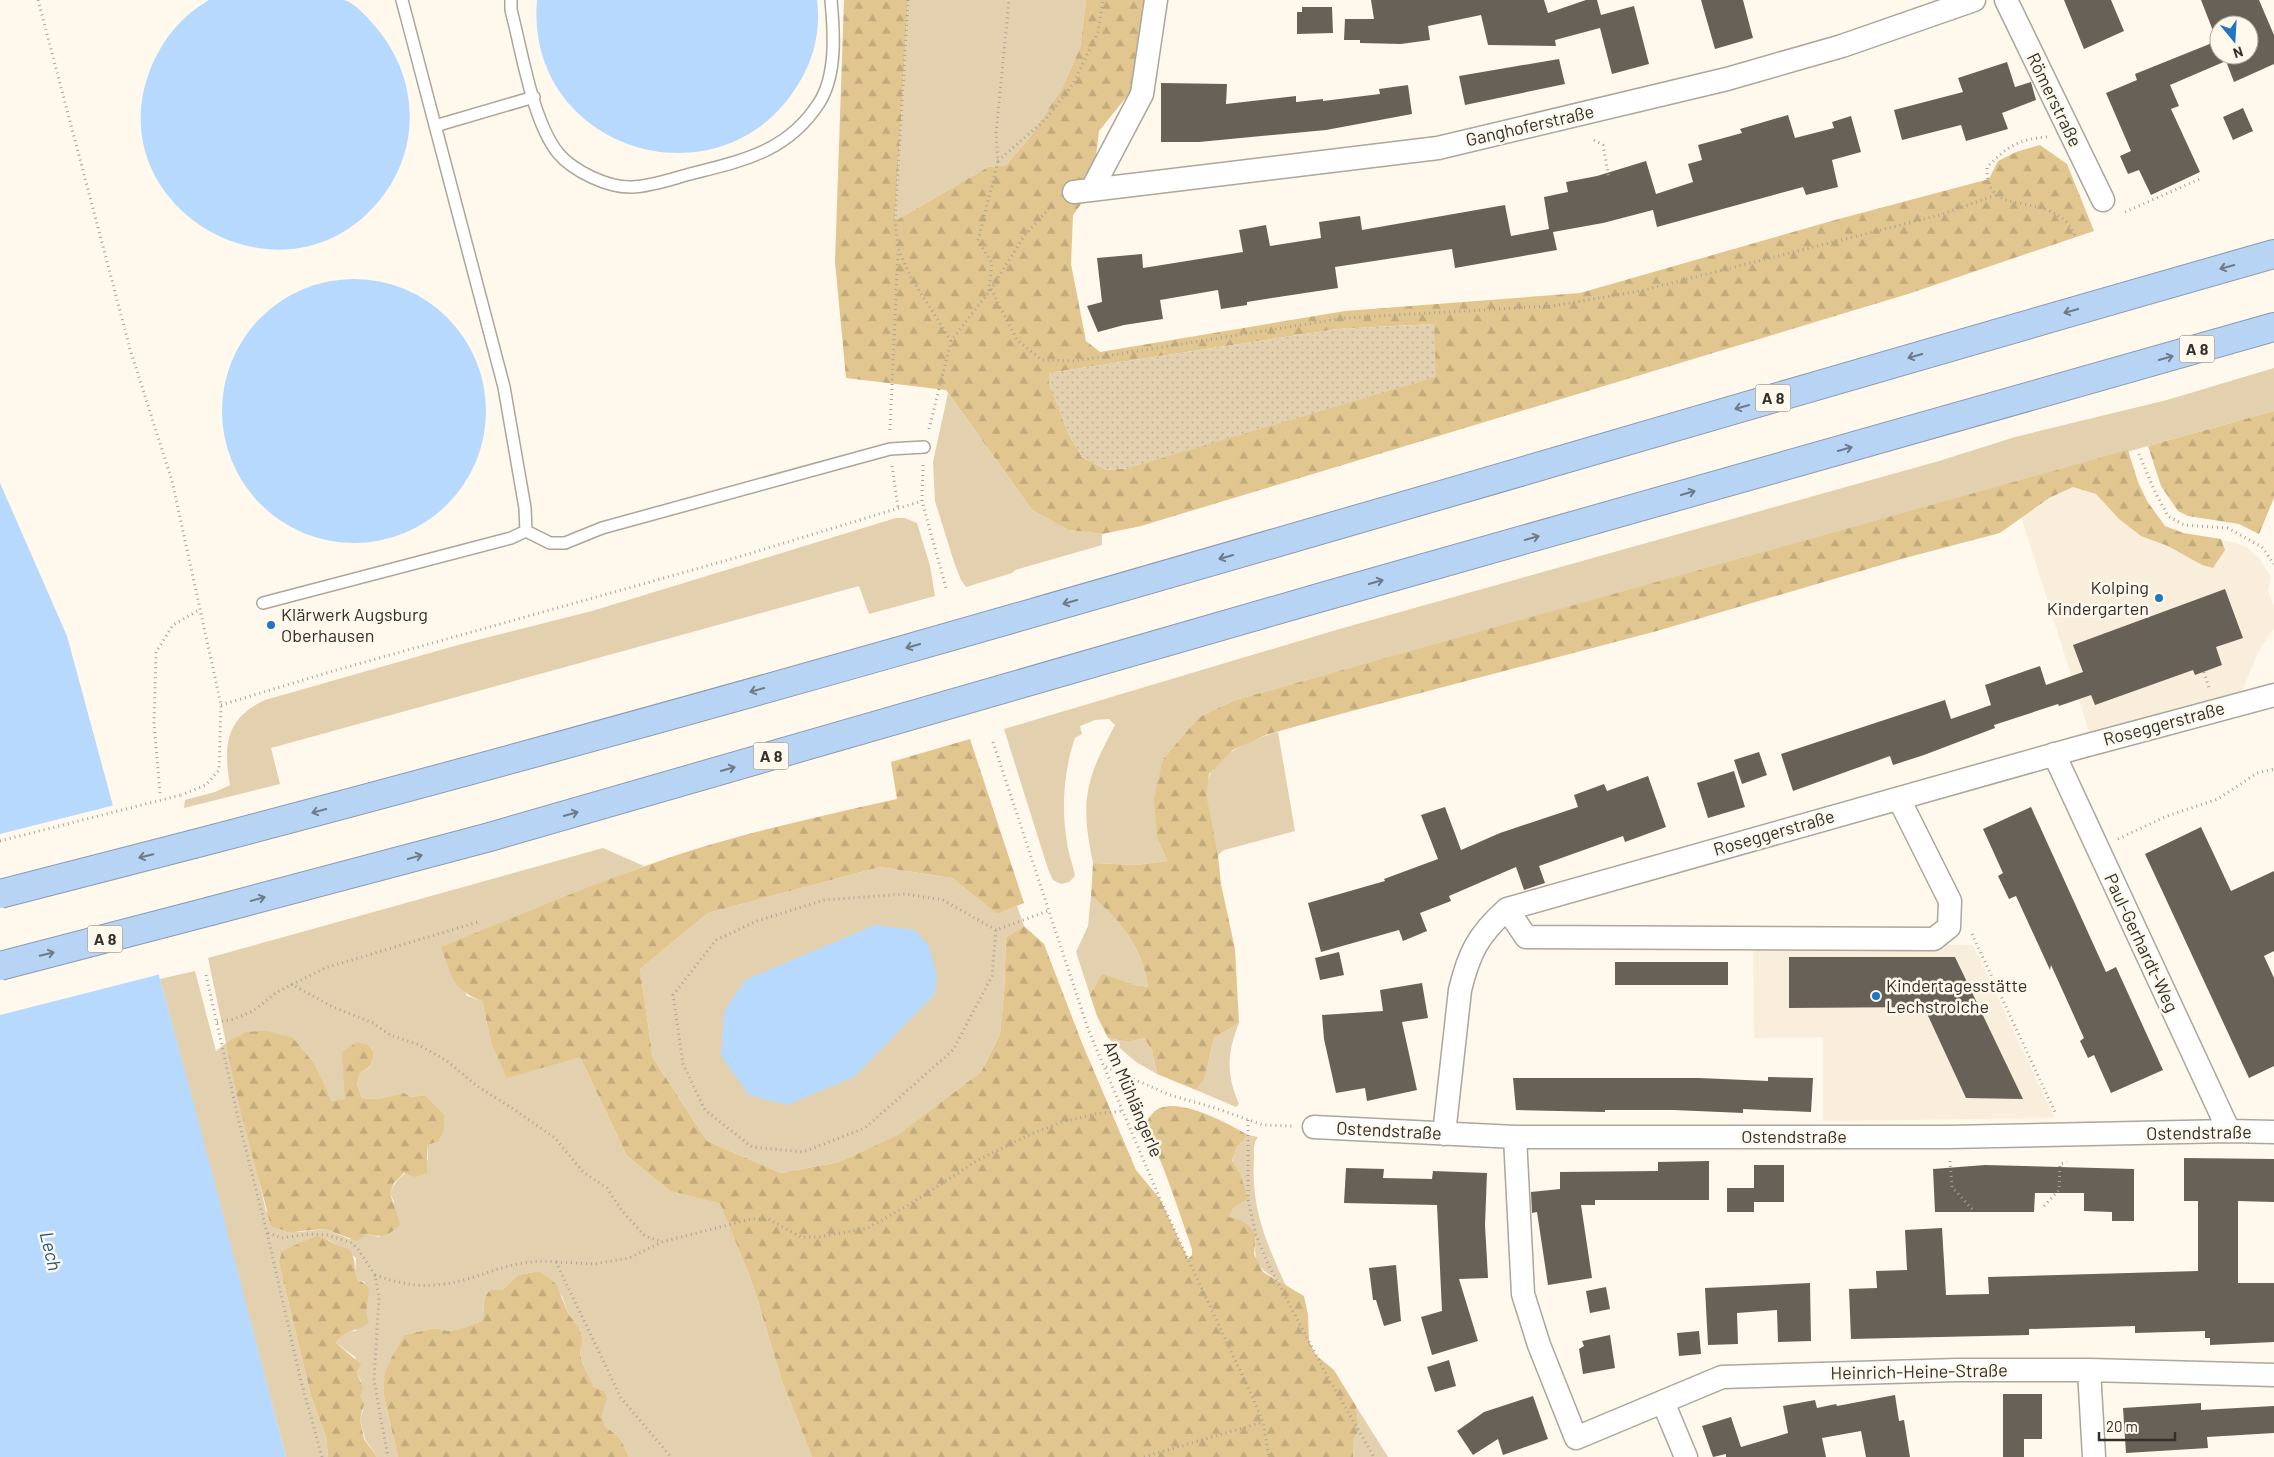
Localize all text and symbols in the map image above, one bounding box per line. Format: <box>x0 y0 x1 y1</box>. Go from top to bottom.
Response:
north arrow <box>2209 15 2259 65</box>
text: N <box>2231 43 2245 62</box>
street label: Römerstraße <box>2023 49 2087 150</box>
street label: Ganghoferstraße <box>1464 100 1596 150</box>
one-way arrow <box>2220 263 2236 272</box>
one-way arrow <box>2063 307 2079 317</box>
road number: A 8 <box>2180 336 2214 362</box>
one-way arrow <box>1907 352 1923 362</box>
one-way arrow <box>2157 352 2173 362</box>
road number: A 8 <box>1756 384 1790 412</box>
one-way arrow <box>1734 402 1750 412</box>
one-way arrow <box>1836 443 1852 453</box>
one-way arrow <box>1680 488 1696 498</box>
one-way arrow <box>1524 532 1540 542</box>
one-way arrow <box>1218 553 1234 562</box>
one-way arrow <box>1367 576 1383 586</box>
place label: Kolping Kindergarten <box>2047 576 2149 619</box>
marker: Kolping Kindergarten <box>2153 592 2165 604</box>
one-way arrow <box>1062 598 1078 607</box>
place label: Klärwerk Augsburg Oberhausen <box>281 603 428 646</box>
marker: Klärwerk Augsburg Oberhausen <box>265 619 277 631</box>
one-way arrow <box>906 642 922 652</box>
one-way arrow <box>749 686 765 695</box>
street label: Roseggerstraße <box>2101 696 2227 750</box>
road number: A 8 <box>754 742 788 769</box>
one-way arrow <box>719 763 735 773</box>
street label: Roseggerstraße <box>1711 804 1837 860</box>
one-way arrow <box>312 807 328 816</box>
one-way arrow <box>563 808 579 818</box>
one-way arrow <box>139 852 155 861</box>
one-way arrow <box>406 852 422 861</box>
street label: Paul-Gerhardt-Weg <box>2100 870 2184 1015</box>
one-way arrow <box>249 894 265 903</box>
road number: A 8 <box>88 926 122 952</box>
one-way arrow <box>39 948 55 958</box>
place label: Kindertagesstätte Lechstrolche <box>1886 974 2027 1017</box>
marker: Kindertagesstätte Lechstrolche <box>1870 990 1882 1002</box>
street label: Am Mühlängerle <box>1100 1037 1168 1160</box>
street label: Ostendstraße <box>1336 1116 1442 1144</box>
street label: Ostendstraße <box>2146 1120 2252 1144</box>
street label: Ostendstraße <box>1741 1125 1847 1147</box>
water label: Lech <box>36 1229 67 1273</box>
street label: Heinrich-Heine-Straße <box>1830 1358 2008 1384</box>
scale bar <box>2099 1410 2175 1442</box>
text: 20 m <box>2106 1417 2138 1435</box>

